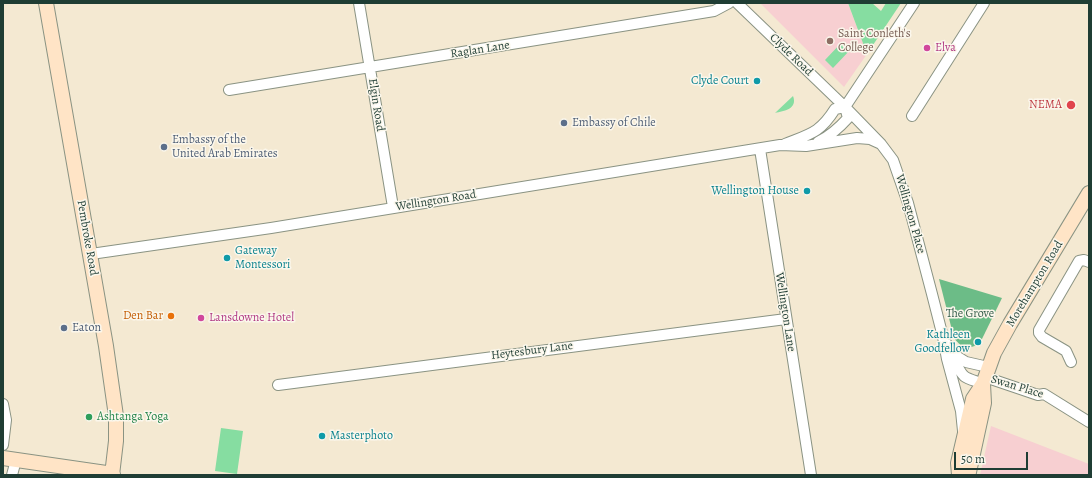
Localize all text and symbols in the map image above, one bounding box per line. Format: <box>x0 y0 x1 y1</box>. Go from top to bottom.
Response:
place label: Saint Conleth's College <box>838 27 910 55</box>
street label: Clyde Road <box>766 31 816 79</box>
marker: Saint Conleth's College <box>825 36 835 46</box>
street label: Raglan Lane <box>449 38 511 62</box>
place label: Elva <box>935 41 956 55</box>
marker: Elva <box>922 43 932 53</box>
place label: Clyde Court <box>691 74 749 88</box>
marker: Clyde Court <box>752 76 762 86</box>
street label: Elgin Road <box>365 78 387 132</box>
place label: NEMA <box>1029 98 1062 112</box>
marker: NEMA <box>1065 99 1077 111</box>
place label: Embassy of Chile <box>572 116 656 130</box>
marker: Embassy of Chile <box>559 118 569 128</box>
place label: Embassy of the United Arab Emirates <box>172 133 278 161</box>
marker: Embassy of the United Arab Emirates <box>159 142 169 152</box>
street label: Wellington Place <box>892 173 928 255</box>
place label: Wellington House <box>711 184 799 198</box>
marker: Wellington House <box>802 186 812 196</box>
street label: Wellington Road <box>395 188 477 214</box>
street label: Pembroke Road <box>73 199 101 277</box>
street label: Morehampton Road <box>1004 238 1066 330</box>
place label: Gateway Montessori <box>235 244 290 272</box>
marker: Gateway Montessori <box>222 253 232 263</box>
street label: Wellington Lane <box>772 271 798 353</box>
park label: The Grove <box>946 307 994 321</box>
place label: Den Bar <box>123 309 163 323</box>
marker: Den Bar <box>166 311 176 321</box>
place label: Lansdowne Hotel <box>209 311 294 325</box>
marker: Lansdowne Hotel <box>196 313 206 323</box>
place label: Eaton <box>72 321 101 335</box>
marker: Eaton <box>59 323 69 333</box>
place label: Kathleen Goodfellow <box>915 328 970 356</box>
marker: Kathleen Goodfellow <box>973 337 983 347</box>
street label: Heytesbury Lane <box>490 339 574 363</box>
street label: Swan Place <box>989 372 1045 402</box>
place label: Ashtanga Yoga <box>97 410 169 424</box>
marker: Ashtanga Yoga <box>84 412 94 422</box>
place label: Masterphoto <box>330 429 393 443</box>
marker: Masterphoto <box>317 431 327 441</box>
scale bar <box>956 444 1030 470</box>
text: 50 m <box>961 451 985 467</box>

